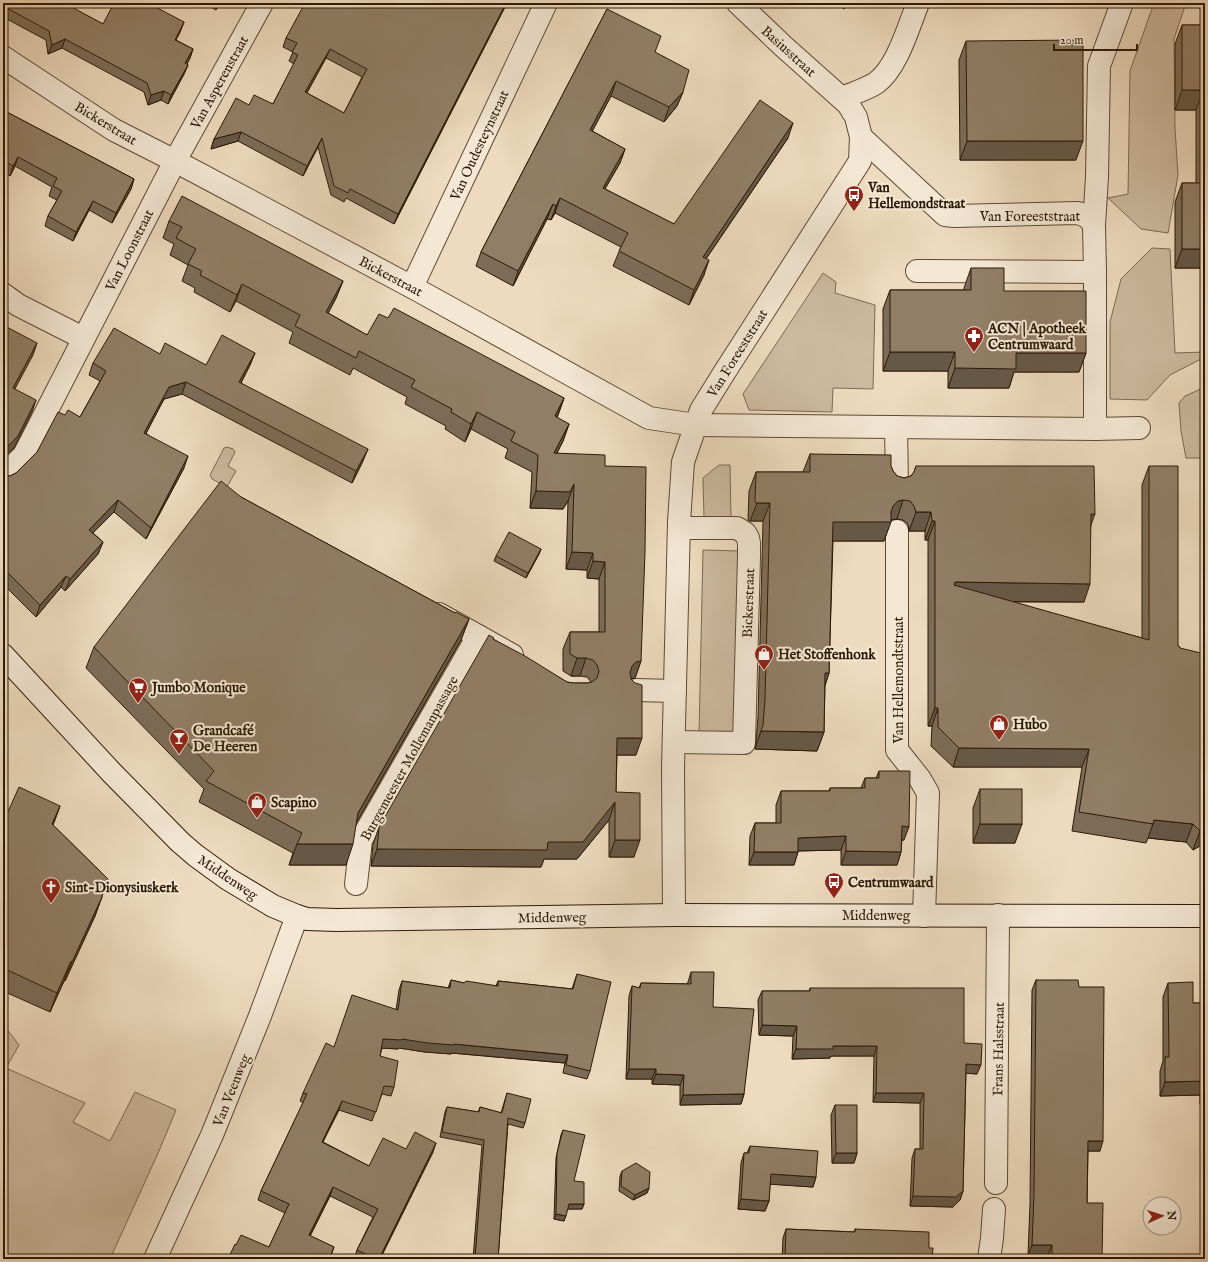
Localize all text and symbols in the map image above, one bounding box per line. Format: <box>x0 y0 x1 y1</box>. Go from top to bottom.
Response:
street label: Basiusstraat <box>757 22 820 81</box>
scale bar <box>1054 26 1137 52</box>
street label: Van Asperenstraat <box>186 32 253 133</box>
text: 20 m <box>1060 33 1083 48</box>
street label: Van Oudesteynstraat <box>446 87 513 204</box>
street label: Bickerstraat <box>71 98 140 150</box>
place label: Van Hellemondstraat <box>867 179 965 213</box>
bus stop icon: Van Hellemondstraat <box>843 184 865 212</box>
street label: Van Loonstraat <box>101 206 158 295</box>
street label: Van Foreeststraat <box>979 208 1080 226</box>
street label: Bickerstraat <box>356 253 426 301</box>
street label: Van Foreeststraat <box>703 306 772 402</box>
place label: ACN | Apotheek Centrumwaard <box>987 320 1087 354</box>
pharmacy icon: ACN | Apotheek Centrumwaard <box>963 325 985 353</box>
street label: Bickerstraat <box>739 568 759 638</box>
street label: Van Hellemondtstraat <box>890 616 908 744</box>
shop icon: Het Stoffenhonk <box>753 643 775 671</box>
place label: Het Stoffenhonk <box>778 646 876 664</box>
street label: Burgemeester Mollemanpassage <box>357 672 463 844</box>
supermarket icon: Jumbo Monique <box>127 676 149 704</box>
place label: Jumbo Monique <box>150 679 246 697</box>
shop icon: Hubo <box>988 713 1010 741</box>
place label: Hubo <box>1013 716 1048 734</box>
place label: Grandcafé De Heeren <box>193 722 258 756</box>
bar icon: Grandcafé De Heeren <box>168 727 190 755</box>
shop icon: Scapino <box>246 791 268 819</box>
place label: Scapino <box>271 794 317 812</box>
street label: Middenweg <box>194 851 261 905</box>
bus stop icon: Centrumwaard <box>823 871 845 899</box>
place label: Centrumwaard <box>848 874 934 892</box>
church icon: Sint-Dionysiuskerk <box>40 876 62 904</box>
place label: Sint-Dionysiuskerk <box>65 879 179 897</box>
street label: Middenweg <box>842 907 911 925</box>
street label: Middenweg <box>518 908 587 928</box>
street label: Frans Halsstraat <box>989 1002 1009 1096</box>
street label: Van Veenweg <box>209 1051 255 1130</box>
north arrow <box>1142 1196 1182 1236</box>
text: N <box>1164 1209 1178 1221</box>

